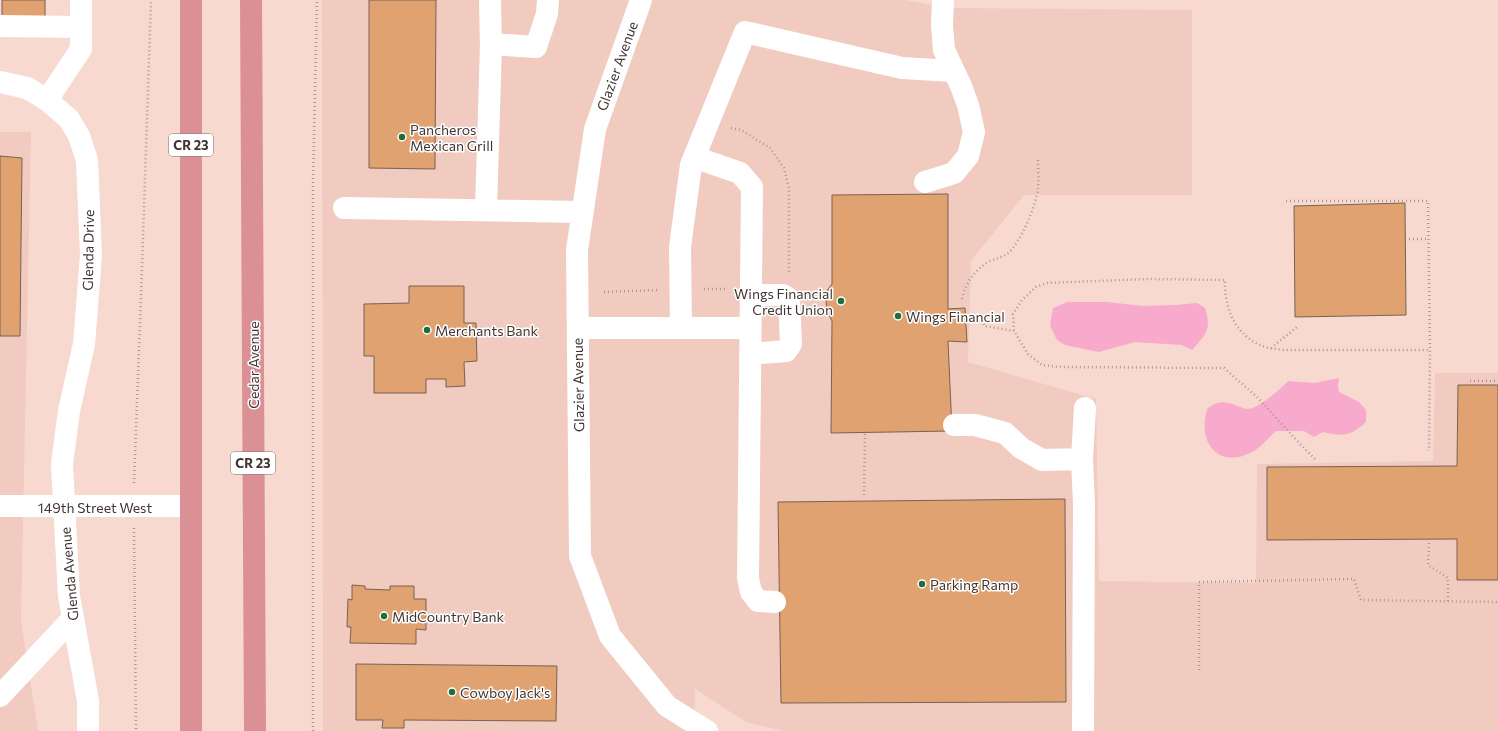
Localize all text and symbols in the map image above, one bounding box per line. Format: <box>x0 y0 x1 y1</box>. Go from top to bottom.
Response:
street label: Glazier Avenue <box>593 19 641 113</box>
place label: Pancheros Mexican Grill <box>410 121 493 154</box>
marker: Pancheros Mexican Grill <box>397 132 407 142</box>
road number: CR 23 <box>169 134 213 156</box>
street label: Glenda Drive <box>79 209 97 291</box>
place label: Wings Financial Credit Union <box>734 285 833 318</box>
marker: Wings Financial Credit Union <box>836 296 846 306</box>
place label: Wings Financial <box>906 308 1005 325</box>
marker: Wings Financial <box>893 311 903 321</box>
street label: Cedar Avenue <box>245 321 262 409</box>
place label: Merchants Bank <box>435 322 539 339</box>
marker: Merchants Bank <box>422 325 432 335</box>
street label: Glazier Avenue <box>569 338 587 432</box>
road number: CR 23 <box>231 452 275 474</box>
street label: 149th Street West <box>38 499 152 516</box>
street label: Glenda Avenue <box>56 526 82 622</box>
place label: Parking Ramp <box>930 576 1018 593</box>
marker: Parking Ramp <box>917 579 927 589</box>
place label: MidCountry Bank <box>392 608 505 625</box>
marker: MidCountry Bank <box>379 611 389 621</box>
place label: Cowboy Jack's <box>460 684 550 701</box>
marker: Cowboy Jack's <box>447 687 457 697</box>

